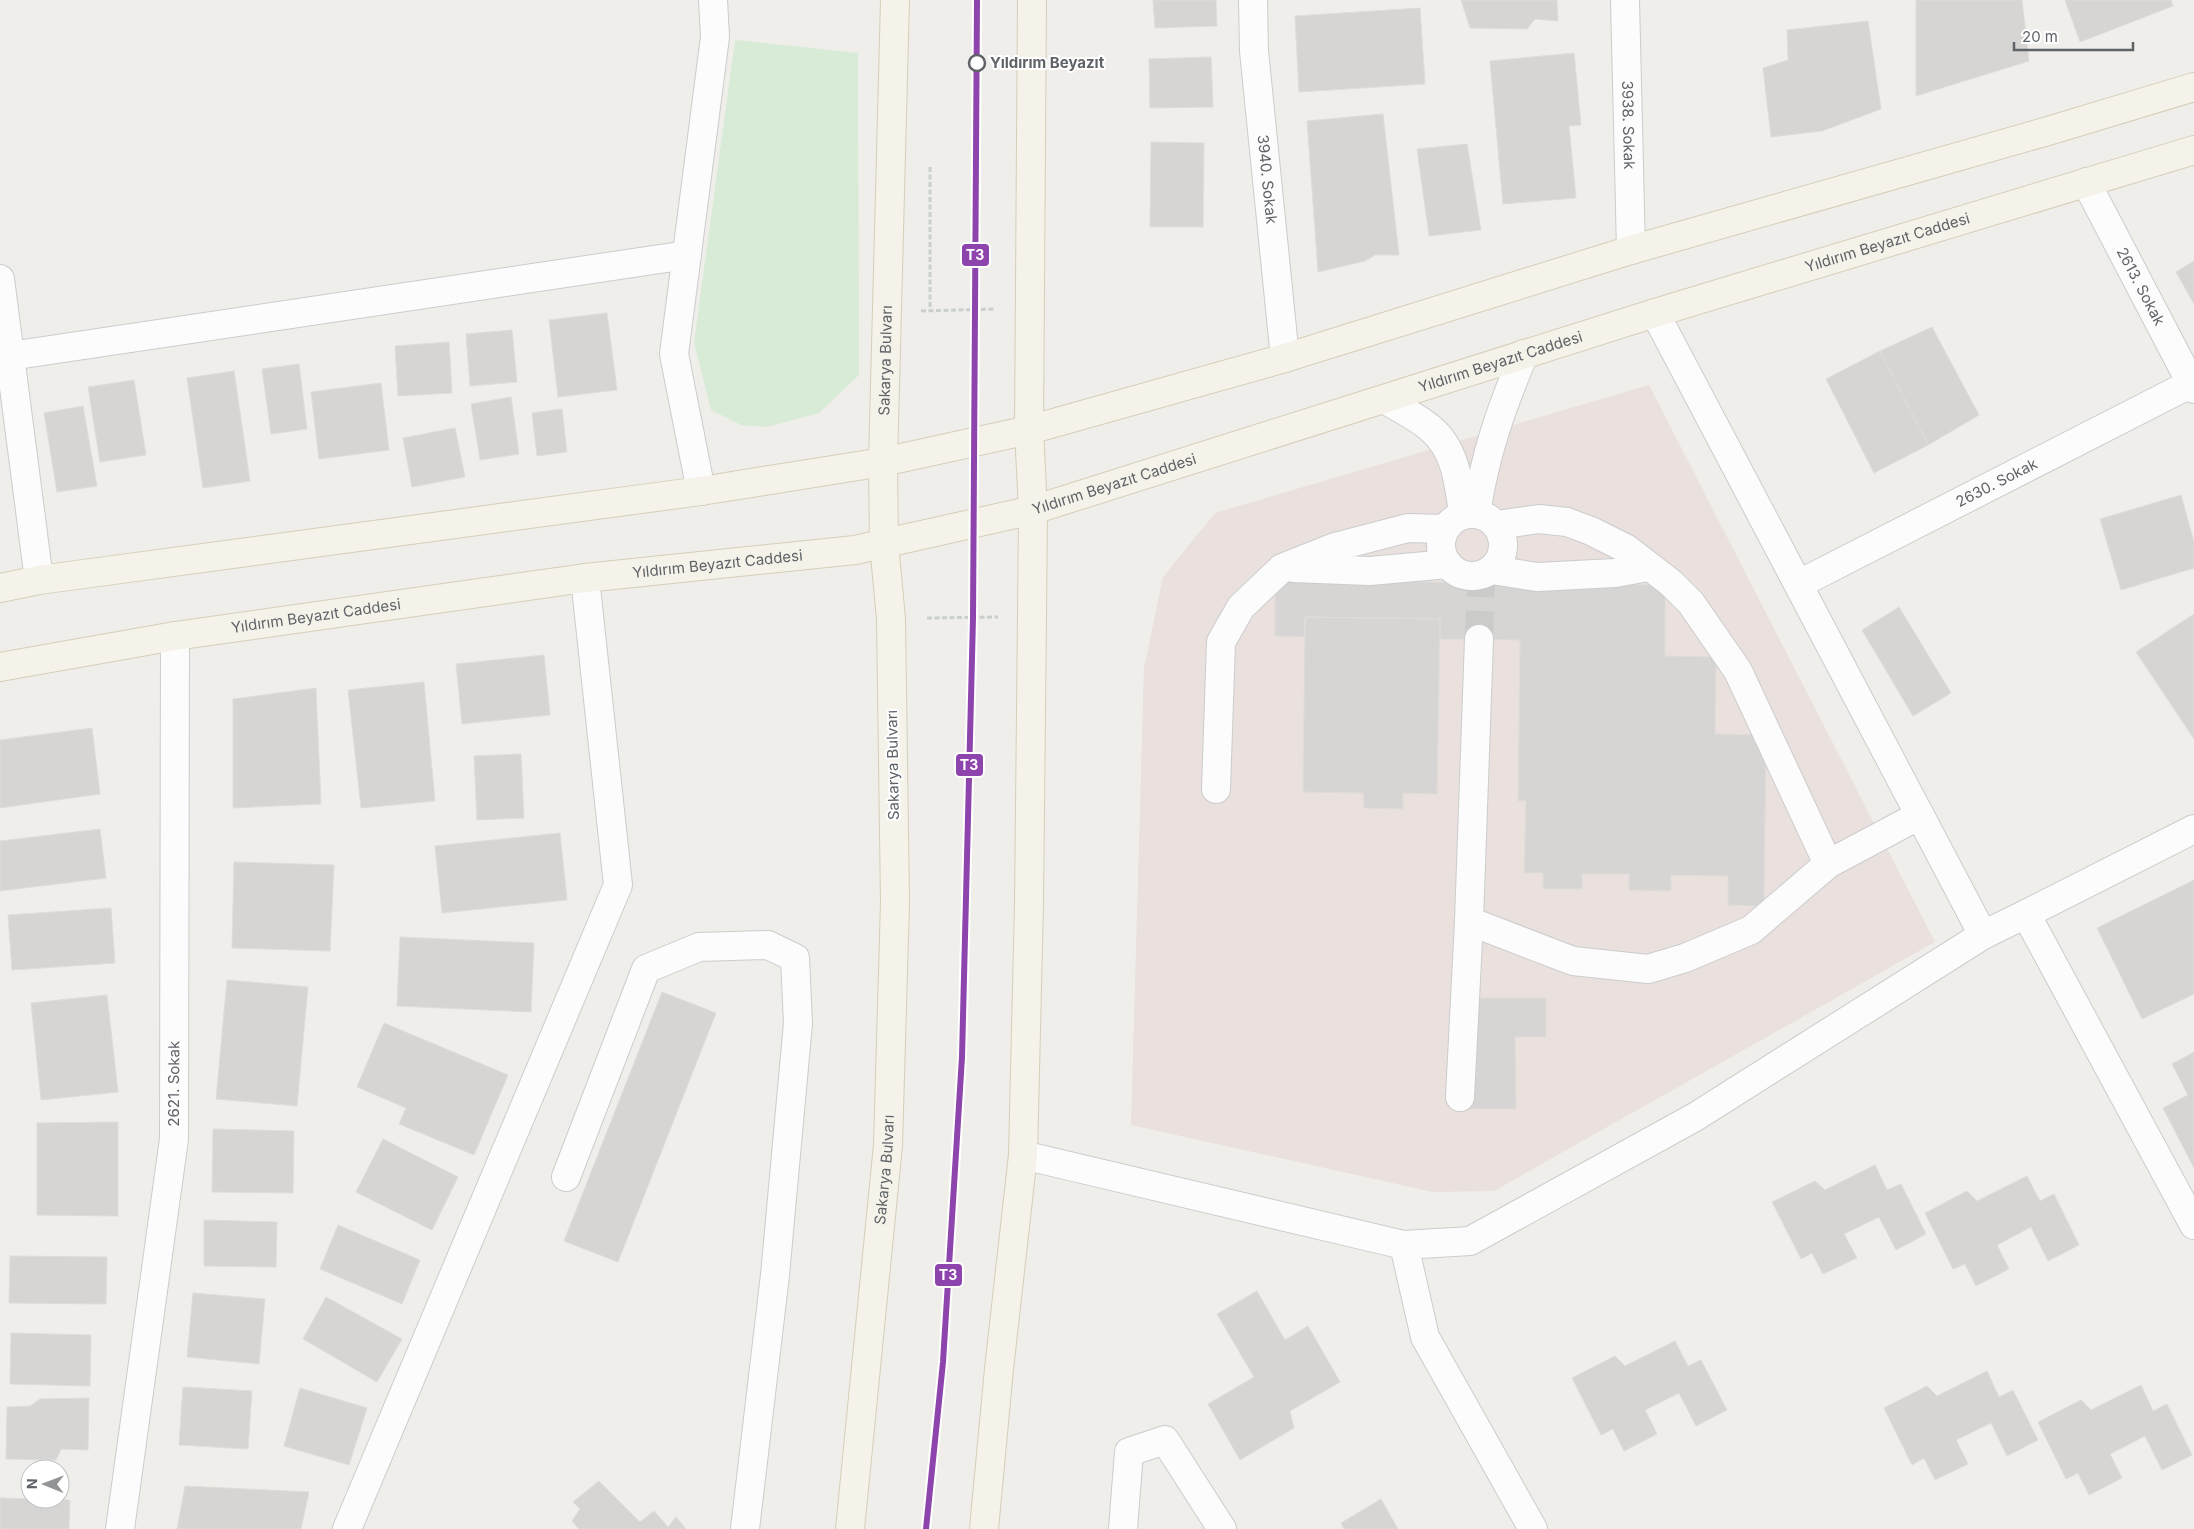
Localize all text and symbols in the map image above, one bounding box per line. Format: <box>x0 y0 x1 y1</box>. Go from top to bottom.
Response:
scale bar <box>2014 20 2133 52</box>
text: 20 m <box>2022 27 2058 46</box>
place label: Yıldırım Beyazıt <box>990 53 1105 72</box>
marker: Yıldırım Beyazıt <box>968 54 986 72</box>
street label: 3938. Sokak <box>1618 80 1639 170</box>
street label: 3940. Sokak <box>1254 134 1281 226</box>
street label: Yıldırım Beyazıt Caddesi <box>1803 208 1972 276</box>
line badge: T3 <box>961 243 990 267</box>
street label: 2613. Sokak <box>2113 244 2170 329</box>
text: T3 <box>966 246 984 263</box>
street label: Sakarya Bulvarı <box>874 305 896 416</box>
street label: Yıldırım Beyazıt Caddesi <box>1416 327 1585 396</box>
street label: Yıldırım Beyazıt Caddesi <box>1030 449 1199 519</box>
street label: 2630. Sokak <box>1953 453 2041 511</box>
street label: Yıldırım Beyazıt Caddesi <box>631 545 803 582</box>
street label: Yıldırım Beyazıt Caddesi <box>230 594 402 637</box>
street label: Sakarya Bulvarı <box>882 710 903 820</box>
line badge: T3 <box>955 753 984 777</box>
text: T3 <box>960 756 978 773</box>
street label: 2621. Sokak <box>164 1040 183 1127</box>
street label: Sakarya Bulvarı <box>870 1114 898 1226</box>
line badge: T3 <box>934 1263 963 1287</box>
text: T3 <box>939 1266 957 1283</box>
north arrow <box>20 1459 70 1509</box>
text: N <box>23 1478 40 1489</box>

